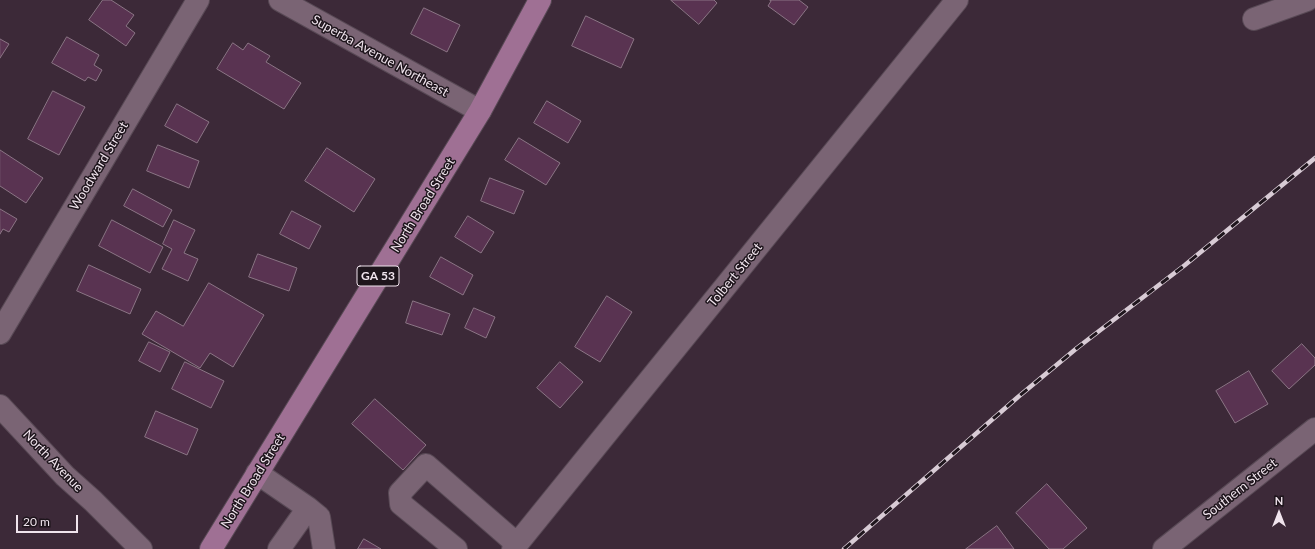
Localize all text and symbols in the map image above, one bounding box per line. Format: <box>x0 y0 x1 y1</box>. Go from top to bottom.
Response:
street label: Superba Avenue Northeast <box>309 12 451 100</box>
street label: Woodward Street <box>66 119 132 213</box>
street label: North Broad Street <box>388 155 458 255</box>
street label: Tolbert Street <box>705 240 765 310</box>
road number: GA 53 <box>357 266 399 286</box>
street label: North Avenue <box>20 427 86 495</box>
street label: North Broad Street <box>218 431 288 531</box>
street label: Southern Street <box>1200 455 1280 523</box>
north arrow <box>1259 493 1299 533</box>
text: N <box>1275 494 1283 507</box>
scale bar <box>18 507 80 533</box>
text: 20 m <box>23 514 50 529</box>

